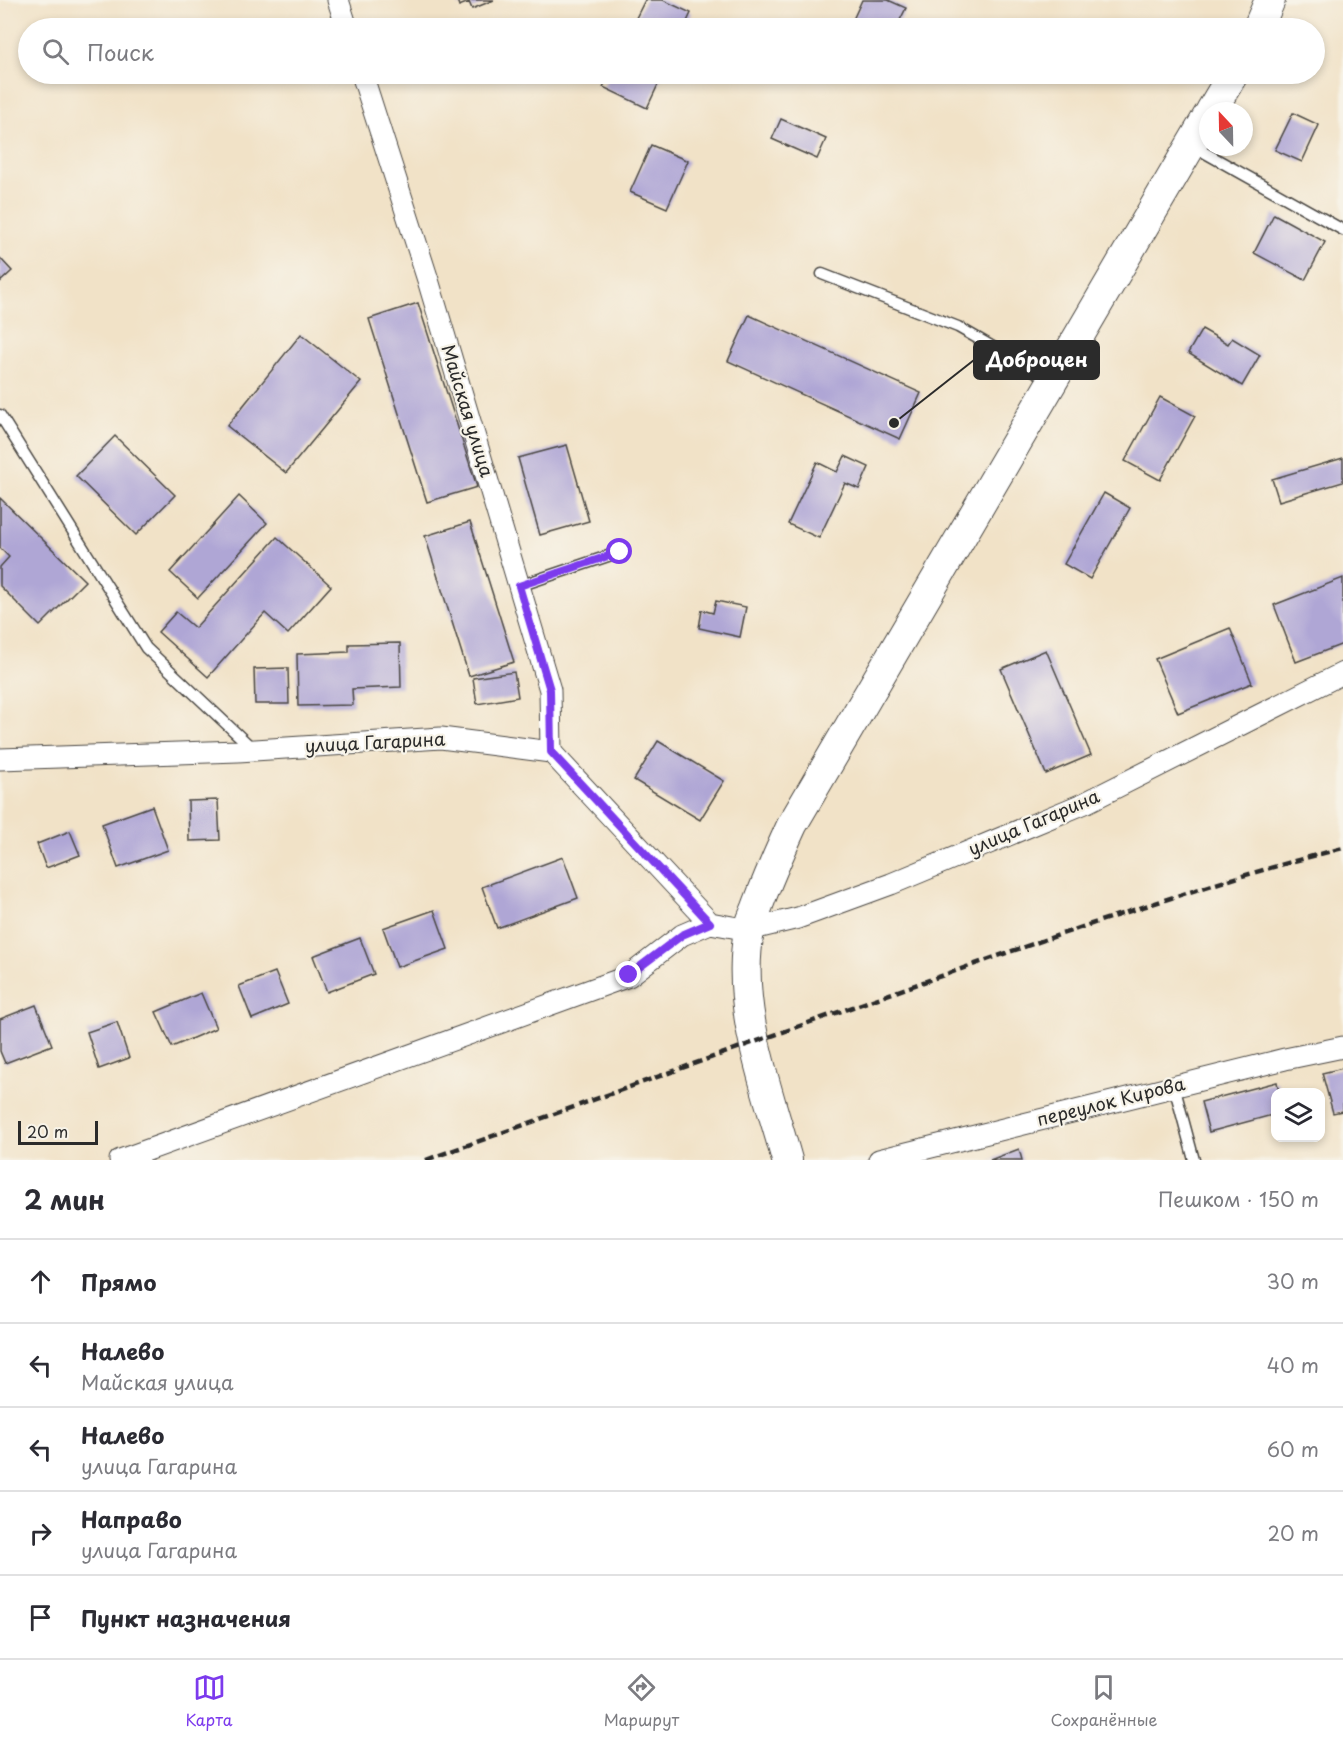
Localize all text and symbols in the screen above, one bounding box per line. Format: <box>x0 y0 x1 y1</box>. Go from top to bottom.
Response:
search box <box>18 18 1325 84</box>
icon: search <box>39 35 72 68</box>
text: Поиск <box>87 35 154 68</box>
north arrow <box>1199 102 1253 156</box>
street label: Майская улица <box>435 341 502 481</box>
callout: Доброцен <box>974 341 1099 379</box>
text: Доброцен <box>985 344 1088 374</box>
route start <box>606 538 632 564</box>
street label: улица Гагарина <box>304 724 446 759</box>
street label: улица Гагарина <box>963 781 1104 862</box>
route end <box>615 961 641 987</box>
street label: переулок Кирова <box>1034 1069 1188 1132</box>
map controls <box>1271 1088 1325 1142</box>
button: layers <box>1271 1088 1325 1142</box>
scale bar <box>18 1118 98 1146</box>
text: 20 m <box>27 1119 68 1143</box>
text: 2 мин <box>24 1180 105 1219</box>
text: Пешком · 150 m <box>1158 1184 1319 1214</box>
icon: ahead <box>24 1265 57 1298</box>
text: Прямо <box>81 1265 156 1298</box>
text: 30 m <box>1266 1266 1319 1296</box>
text: Налево <box>81 1334 164 1367</box>
icon: left <box>24 1349 57 1382</box>
text: 40 m <box>1267 1350 1319 1380</box>
text: Майская улица <box>81 1367 234 1397</box>
text: Налево <box>81 1418 164 1451</box>
icon: left <box>24 1433 57 1466</box>
text: 60 m <box>1267 1434 1319 1464</box>
text: улица Гагарина <box>81 1451 237 1481</box>
text: Направо <box>81 1502 182 1535</box>
icon: right <box>24 1517 57 1550</box>
text: 20 m <box>1267 1518 1319 1548</box>
text: улица Гагарина <box>81 1535 237 1565</box>
icon: arrive <box>24 1601 57 1634</box>
text: Пункт назначения <box>81 1601 291 1634</box>
tab: Карта <box>186 1671 233 1731</box>
tab: Маршрут <box>604 1671 679 1731</box>
tab: Сохранённые <box>1050 1671 1157 1731</box>

